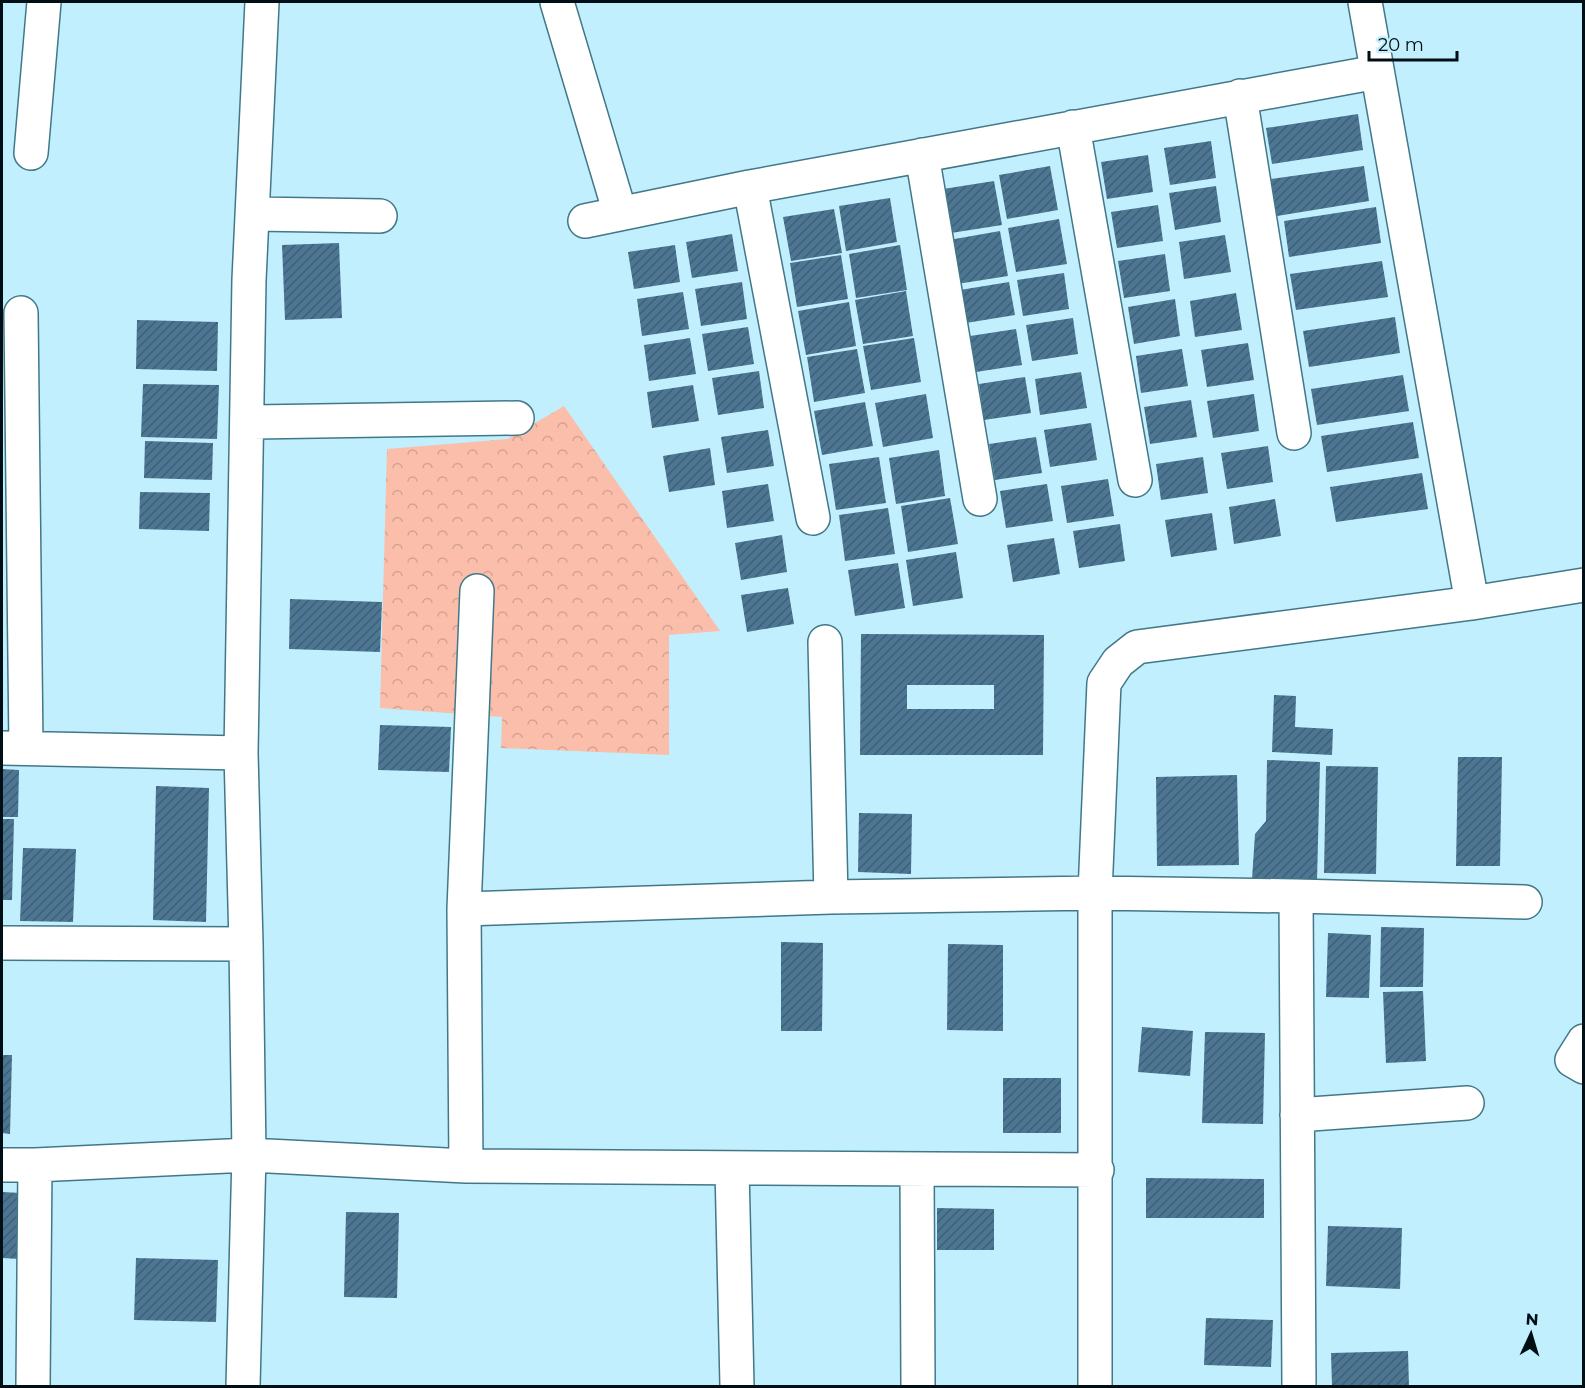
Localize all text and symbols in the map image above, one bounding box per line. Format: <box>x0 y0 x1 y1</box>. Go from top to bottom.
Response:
scale bar <box>1369 24 1458 62</box>
text: 20 m <box>1378 34 1424 56</box>
north arrow <box>1501 1304 1561 1364</box>
text: N <box>1525 1310 1539 1329</box>

